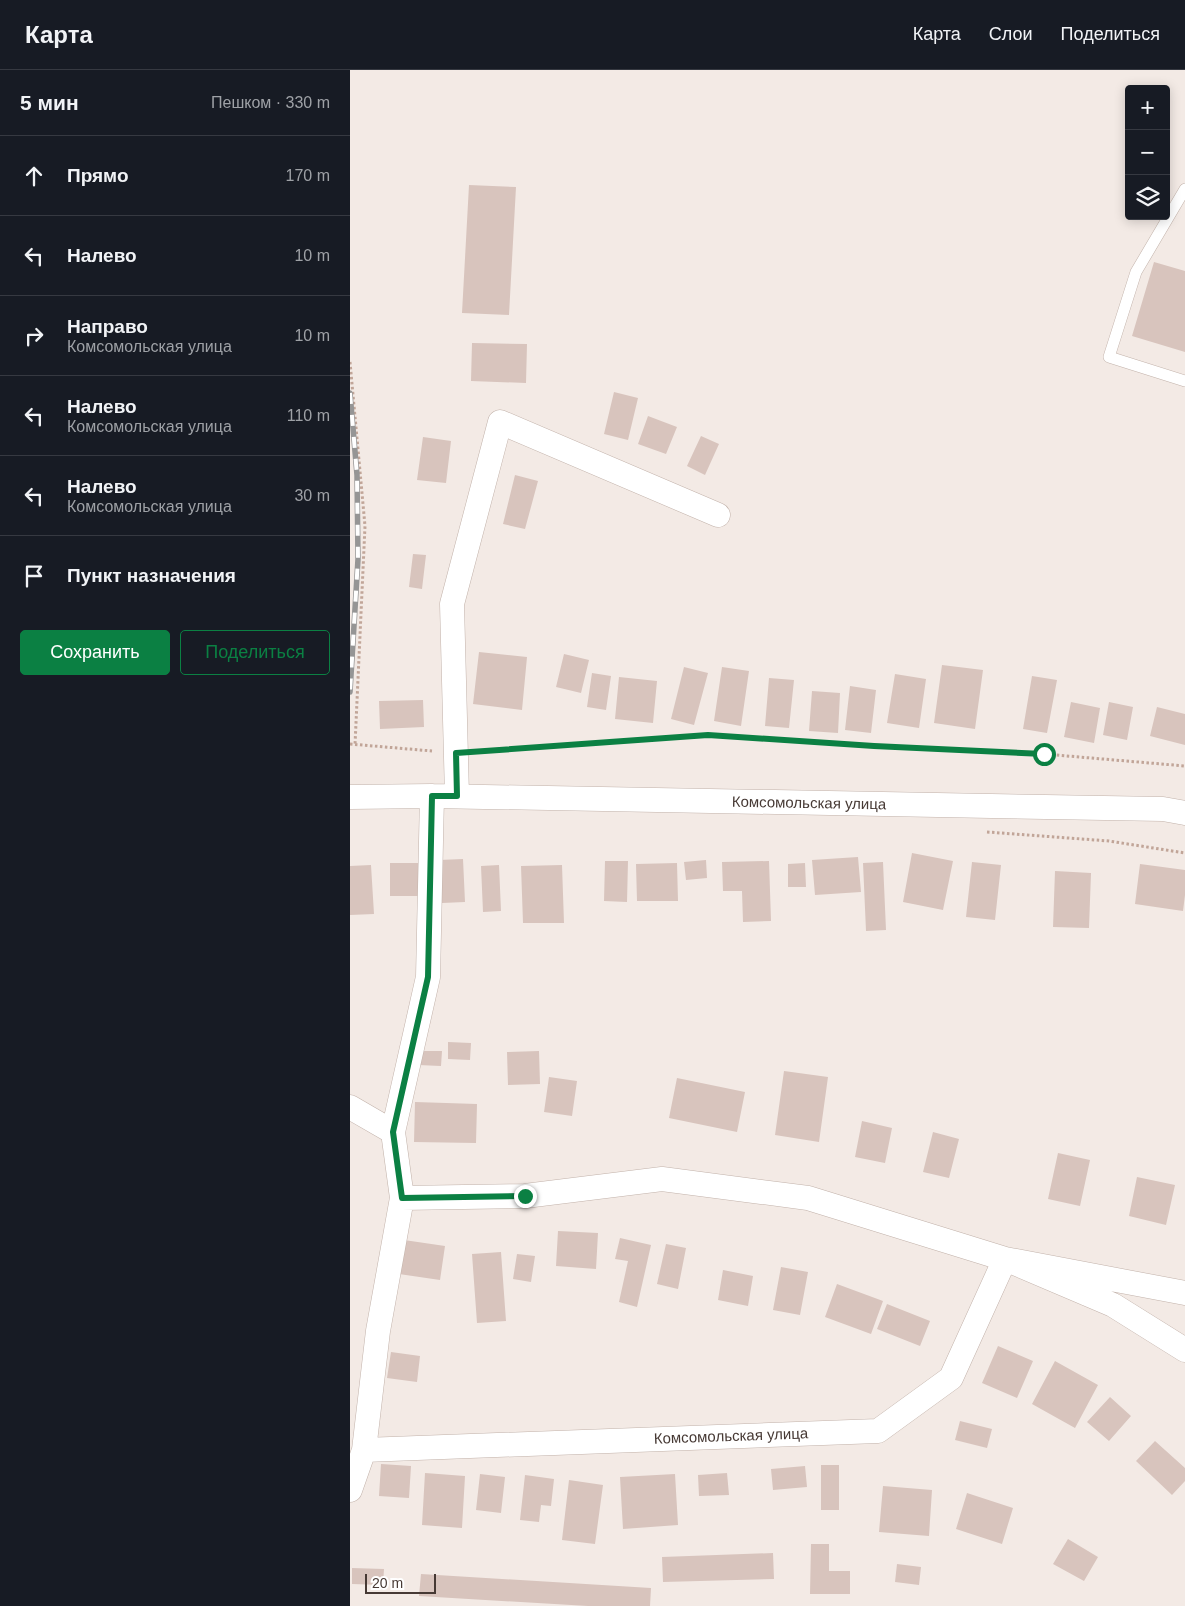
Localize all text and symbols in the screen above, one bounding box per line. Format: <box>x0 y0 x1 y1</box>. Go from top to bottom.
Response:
text: Карта <box>25 21 93 48</box>
text: Карта <box>913 24 961 44</box>
text: Слои <box>989 24 1033 44</box>
text: Поделиться <box>1061 24 1160 44</box>
map controls <box>1125 85 1170 220</box>
button: + <box>1125 85 1170 130</box>
text: 5 мин <box>20 91 79 114</box>
text: Пешком · 330 m <box>211 94 330 111</box>
button: − <box>1125 130 1170 175</box>
icon: ahead <box>20 162 48 190</box>
text: Прямо <box>67 165 129 186</box>
text: 170 m <box>286 167 330 184</box>
button: layers <box>1125 175 1170 220</box>
icon: left <box>20 242 48 270</box>
text: Налево <box>67 245 137 266</box>
text: 10 m <box>294 247 330 264</box>
text: Направо <box>67 316 148 337</box>
icon: right <box>20 322 48 350</box>
text: 10 m <box>294 327 330 344</box>
text: Комсомольская улица <box>67 338 232 355</box>
text: Налево <box>67 396 137 417</box>
icon: left <box>20 402 48 430</box>
text: 110 m <box>287 407 330 424</box>
text: Комсомольская улица <box>67 418 232 435</box>
text: Налево <box>67 476 137 497</box>
icon: left <box>20 482 48 510</box>
text: 30 m <box>294 487 330 504</box>
text: Комсомольская улица <box>67 498 232 515</box>
icon: arrive <box>20 562 48 590</box>
text: Пункт назначения <box>67 565 236 586</box>
button: Сохранить <box>20 630 170 675</box>
button: Поделиться <box>180 630 330 675</box>
route start <box>1033 743 1056 766</box>
street label: Комсомольская улица <box>732 793 887 812</box>
route end <box>514 1185 537 1208</box>
street label: Комсомольская улица <box>653 1424 809 1447</box>
scale bar <box>365 1571 436 1594</box>
text: 20 m <box>372 1575 403 1591</box>

